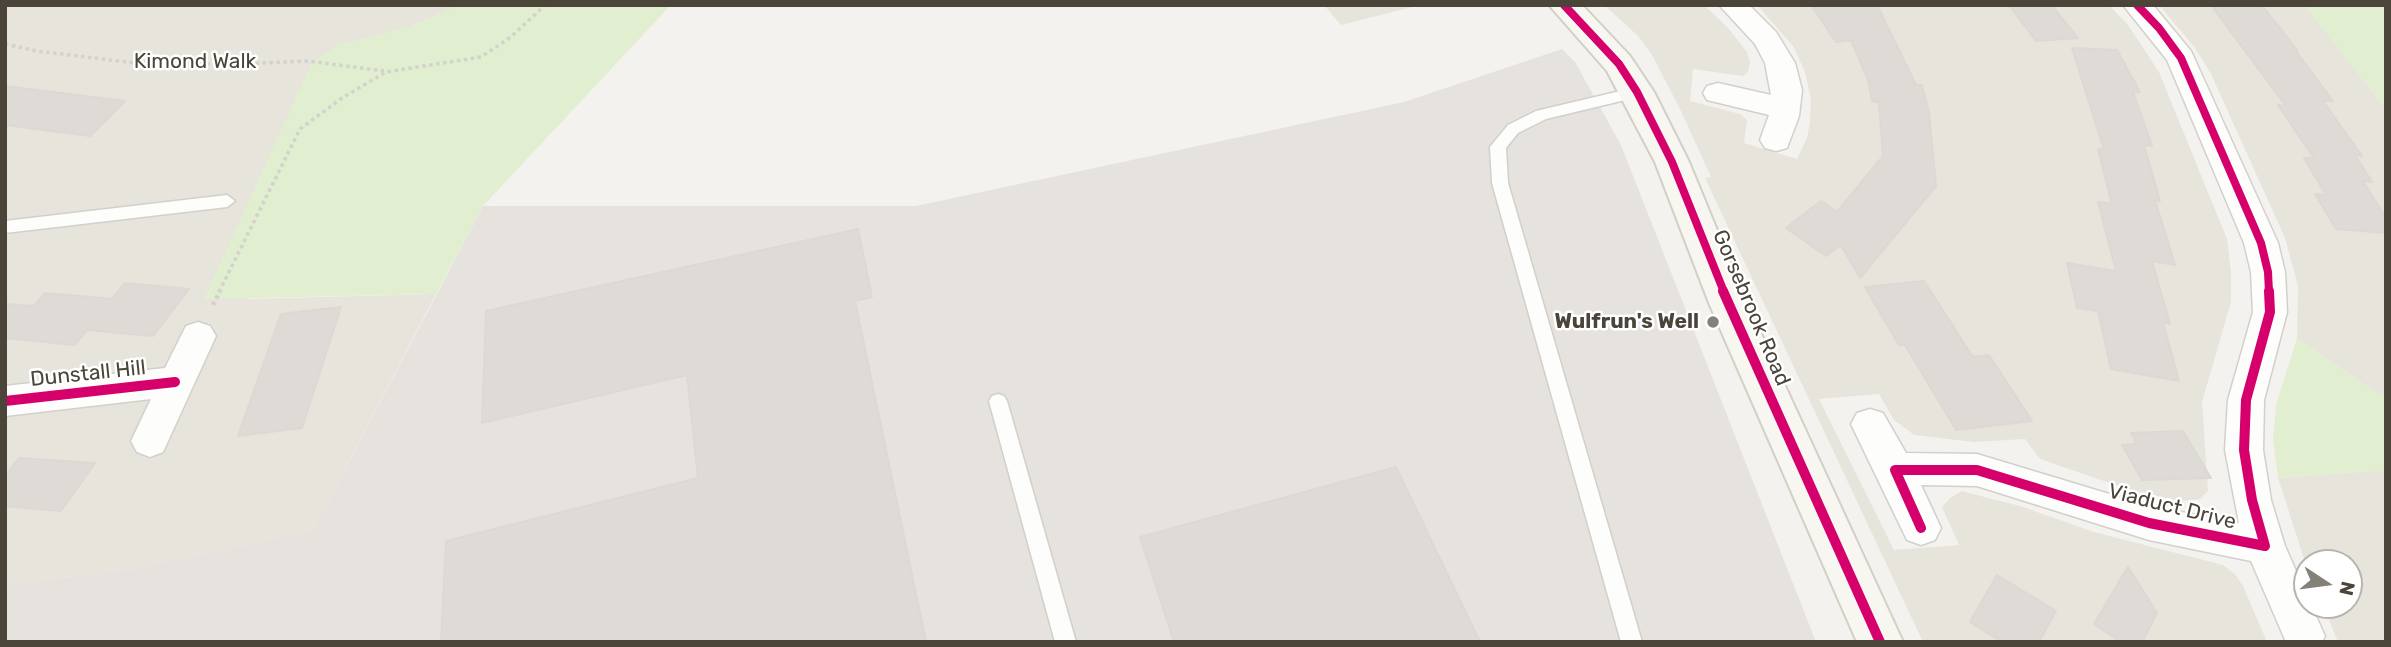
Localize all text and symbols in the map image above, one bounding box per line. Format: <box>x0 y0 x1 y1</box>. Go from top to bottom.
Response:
street label: Kimond Walk <box>134 49 256 75</box>
street label: Gorsebrook Road <box>1707 226 1795 390</box>
place label: Wulfrun's Well <box>1555 309 1699 335</box>
marker: Wulfrun's Well <box>1705 314 1721 330</box>
street label: Dunstall Hill <box>29 355 147 393</box>
street label: Viaduct Drive <box>2105 479 2239 535</box>
north arrow <box>2293 549 2363 619</box>
text: N <box>2334 579 2360 598</box>

